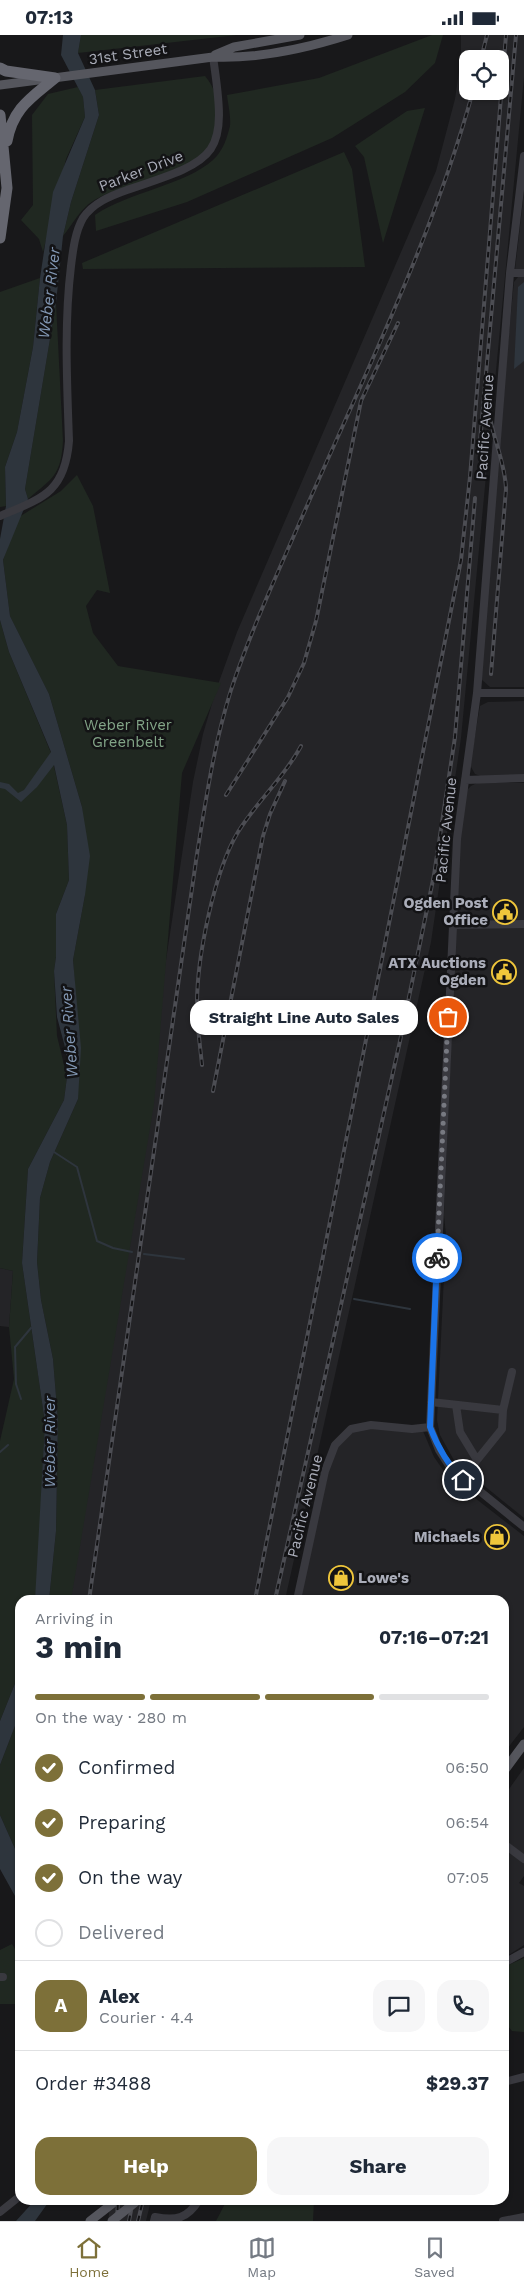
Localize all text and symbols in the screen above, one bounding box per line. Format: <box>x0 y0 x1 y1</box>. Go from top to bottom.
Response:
text: 07:13 <box>25 6 73 29</box>
street label: 31st Street <box>88 39 169 68</box>
map controls <box>459 50 509 100</box>
button: locate <box>459 50 509 100</box>
street label: Parker Drive <box>96 147 186 195</box>
water label: Weber River <box>34 246 64 340</box>
street label: Pacific Avenue <box>472 374 498 480</box>
park label: Weber River Greenbelt <box>84 716 172 751</box>
street label: Pacific Avenue <box>432 776 460 884</box>
place label: Ogden Post Office <box>404 894 488 929</box>
public building icon: Ogden Post Office <box>492 899 518 925</box>
place label: ATX Auctions Ogden <box>388 954 486 989</box>
public building icon: ATX Auctions Ogden <box>491 959 517 985</box>
water label: Weber River <box>56 985 82 1078</box>
pin <box>427 996 469 1038</box>
callout: Straight Line Auto Sales <box>190 999 418 1035</box>
icon: bag <box>434 1003 462 1031</box>
text: Straight Line Auto Sales <box>209 1008 399 1027</box>
courier <box>412 1233 462 1283</box>
icon: bike <box>423 1244 451 1272</box>
water label: Weber River <box>40 1395 59 1488</box>
street label: Pacific Avenue <box>283 1452 327 1560</box>
pin <box>442 1459 484 1501</box>
icon: home <box>449 1466 477 1494</box>
shop icon: Michaels <box>484 1524 510 1550</box>
place label: Michaels <box>414 1528 480 1546</box>
shop icon: Lowe's <box>328 1565 354 1591</box>
place label: Lowe's <box>358 1569 409 1587</box>
text: Arriving in <box>35 1609 113 1628</box>
text: 07:16–07:21 <box>379 1626 489 1649</box>
text: 3 min <box>35 1628 122 1666</box>
text: On the way · 280 m <box>35 1708 187 1727</box>
icon: check <box>35 1754 63 1782</box>
text: Confirmed <box>78 1756 175 1779</box>
text: 06:50 <box>445 1758 489 1777</box>
icon: check <box>35 1809 63 1837</box>
text: Preparing <box>78 1811 165 1834</box>
text: 06:54 <box>445 1813 489 1832</box>
icon: check <box>35 1864 63 1892</box>
text: On the way <box>78 1866 182 1889</box>
text: 07:05 <box>446 1868 489 1887</box>
text: Delivered <box>78 1921 165 1944</box>
button: chat <box>373 1980 425 2032</box>
button: phone <box>437 1980 489 2032</box>
text: Alex <box>99 1985 140 2008</box>
text: A <box>55 1994 67 2017</box>
text: Courier · 4.4 <box>99 2008 194 2027</box>
text: Order #3488 <box>35 2072 151 2095</box>
text: $29.37 <box>426 2072 489 2095</box>
button: Help <box>35 2137 257 2195</box>
button: Share <box>267 2137 489 2195</box>
tab: Home <box>69 2234 109 2280</box>
tab: Map <box>247 2234 276 2280</box>
tab: Saved <box>414 2234 455 2280</box>

